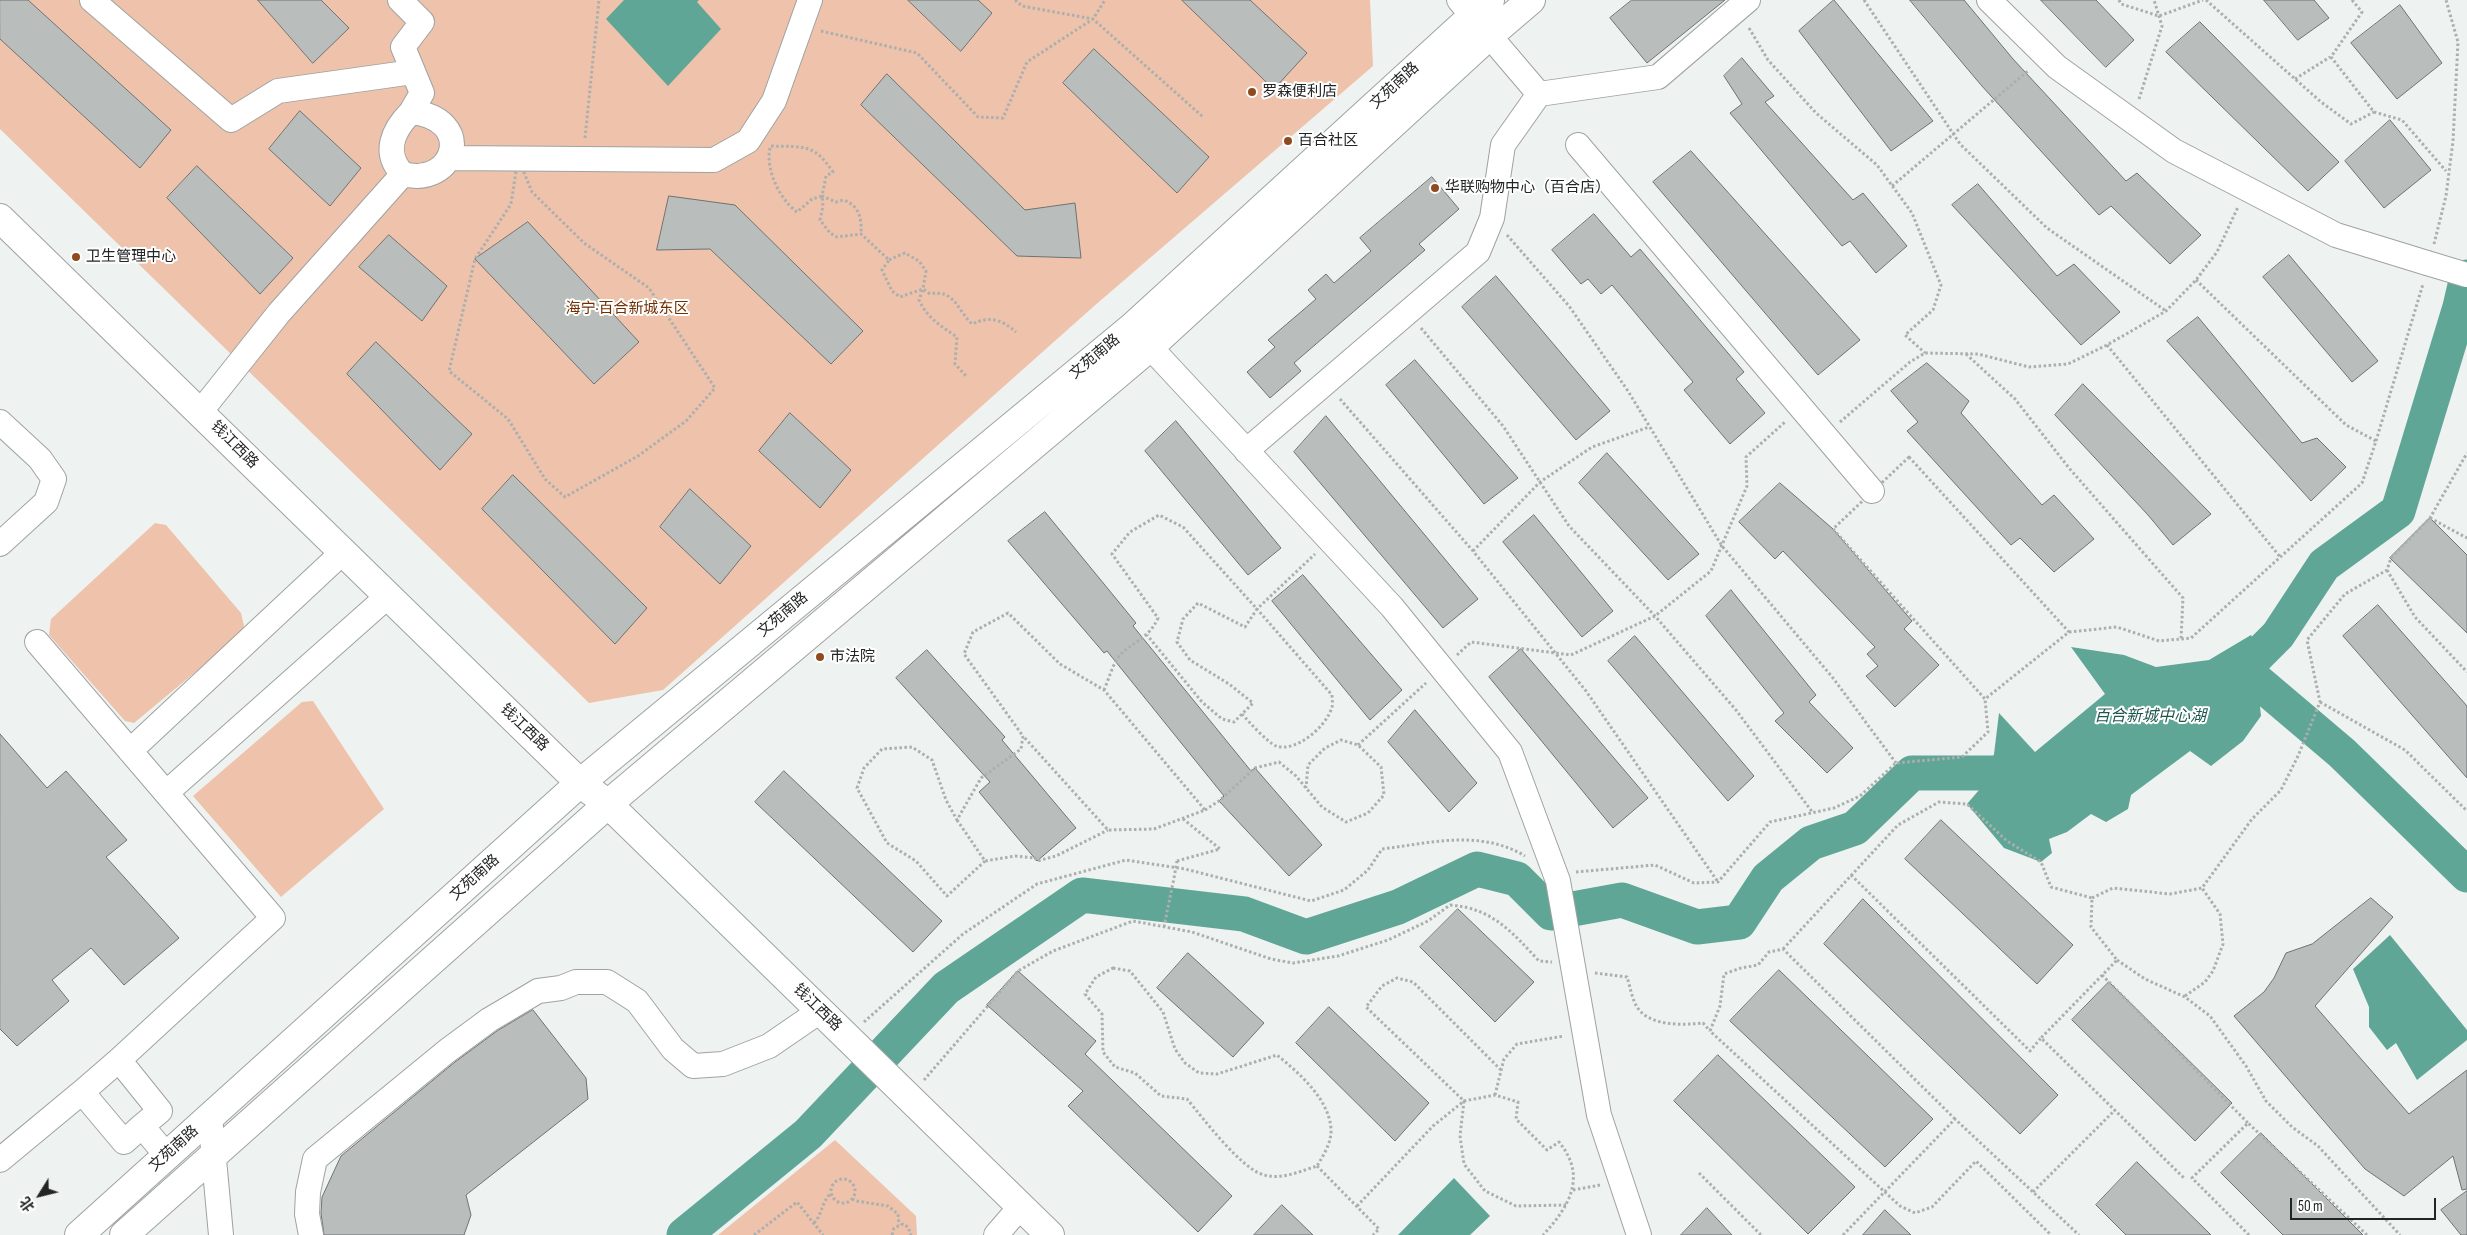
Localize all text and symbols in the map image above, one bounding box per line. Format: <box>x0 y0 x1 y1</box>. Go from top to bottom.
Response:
street label: 文苑南路 <box>1367 59 1423 113</box>
place label: 罗森便利店 <box>1262 83 1337 101</box>
marker: 罗森便利店 <box>1246 86 1258 98</box>
place label: 百合社区 <box>1298 132 1358 150</box>
marker: 百合社区 <box>1282 135 1294 147</box>
place label: 华联购物中心（百合店） <box>1445 179 1610 197</box>
marker: 华联购物中心（百合店） <box>1429 182 1441 194</box>
place label: 卫生管理中心 <box>86 248 176 266</box>
marker: 卫生管理中心 <box>70 251 82 263</box>
park label: 海宁·百合新城东区 <box>566 300 688 318</box>
street label: 文苑南路 <box>1066 331 1124 383</box>
street label: 钱江西路 <box>206 417 262 473</box>
street label: 文苑南路 <box>754 589 812 641</box>
place label: 市法院 <box>830 648 875 666</box>
marker: 市法院 <box>814 651 826 663</box>
street label: 钱江西路 <box>496 701 552 755</box>
water label: 百合新城中心湖 <box>2094 707 2206 727</box>
street label: 文苑南路 <box>447 851 503 905</box>
street label: 钱江西路 <box>789 981 845 1035</box>
street label: 文苑南路 <box>146 1122 202 1176</box>
north arrow <box>15 1170 65 1220</box>
scale bar <box>2292 1188 2438 1220</box>
text: 北 <box>16 1193 38 1215</box>
text: 50 m <box>2298 1197 2323 1216</box>

